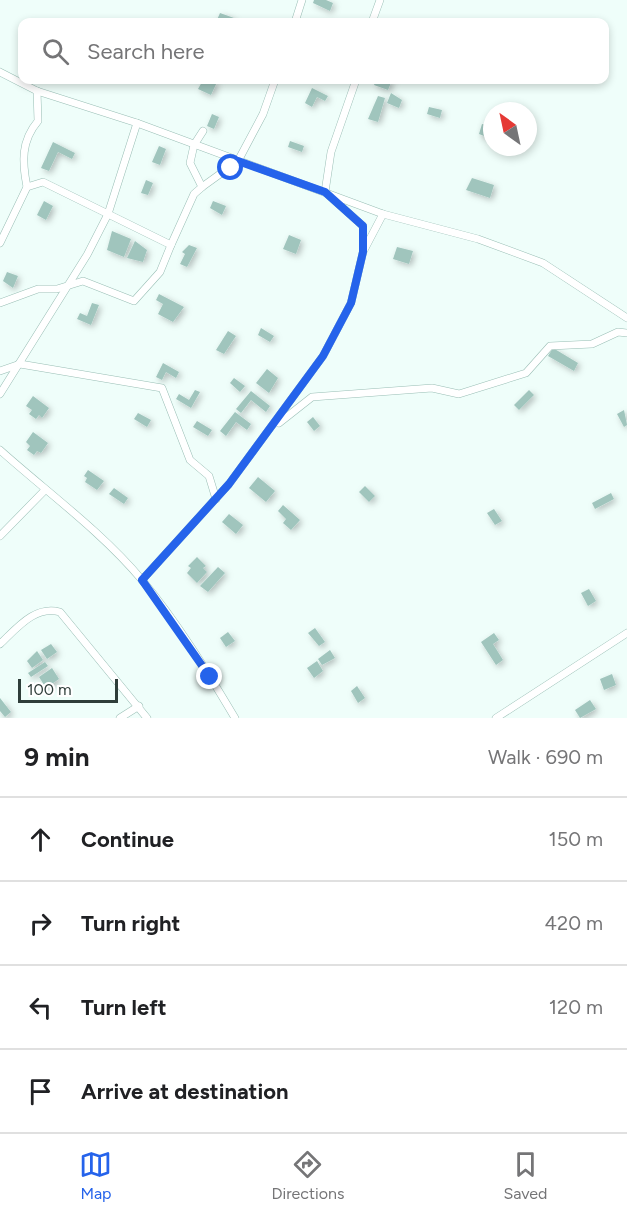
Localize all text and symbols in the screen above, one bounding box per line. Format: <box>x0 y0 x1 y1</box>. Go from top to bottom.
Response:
search box <box>18 18 609 84</box>
icon: search <box>39 35 72 68</box>
text: Search here <box>87 38 205 65</box>
north arrow <box>483 102 537 156</box>
route start <box>217 154 243 180</box>
route end <box>196 663 222 689</box>
scale bar <box>18 676 118 704</box>
text: 100 m <box>27 680 72 699</box>
text: 9 min <box>24 741 90 773</box>
text: Walk · 690 m <box>488 745 603 769</box>
icon: ahead <box>24 823 57 856</box>
text: Continue <box>81 826 174 853</box>
text: 150 m <box>548 827 603 851</box>
icon: right <box>24 907 57 940</box>
text: Turn right <box>81 910 180 937</box>
text: 420 m <box>545 911 603 935</box>
icon: left <box>24 991 57 1024</box>
text: Turn left <box>81 994 167 1021</box>
text: 120 m <box>549 995 603 1019</box>
icon: arrive <box>24 1075 57 1108</box>
text: Arrive at destination <box>81 1078 289 1105</box>
tab: Map <box>79 1148 112 1203</box>
tab: Directions <box>271 1148 344 1203</box>
tab: Saved <box>503 1148 548 1203</box>

